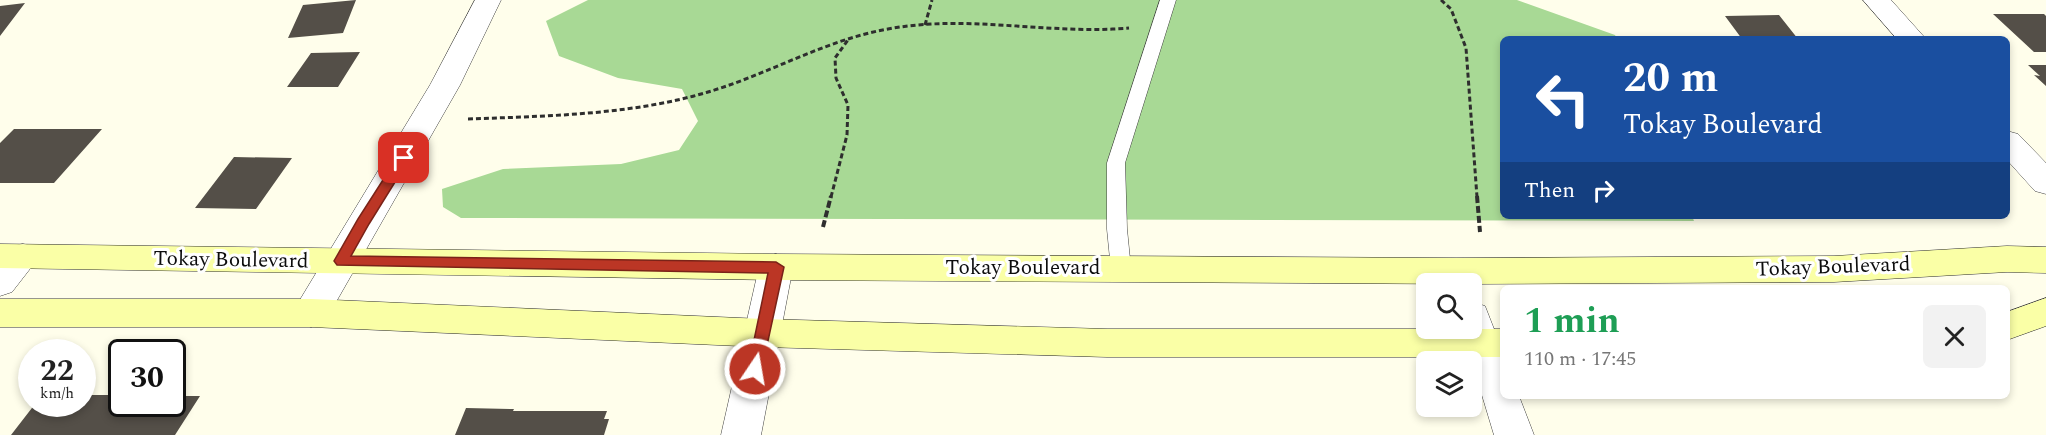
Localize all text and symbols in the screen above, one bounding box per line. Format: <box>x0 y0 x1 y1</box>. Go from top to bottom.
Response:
text: 20 m <box>1623 47 1718 110</box>
icon: left <box>1524 60 1602 138</box>
text: Tokay Boulevard <box>1623 104 1823 146</box>
pin <box>378 132 429 183</box>
icon: arrive <box>387 141 420 174</box>
text: Then <box>1524 174 1575 207</box>
icon: right <box>1587 174 1620 207</box>
street label: Tokay Boulevard <box>153 243 309 277</box>
street label: Tokay Boulevard <box>1755 248 1911 286</box>
street label: Tokay Boulevard <box>945 252 1101 284</box>
map controls <box>1416 273 1482 417</box>
button: search <box>1416 273 1482 339</box>
text: 1 min <box>1524 294 1620 349</box>
button: close <box>1923 305 1986 368</box>
position arrow <box>723 337 787 401</box>
speed limit sign: 30 <box>108 339 186 417</box>
text: 110 m · 17:45 <box>1524 344 1636 374</box>
text: 22 <box>40 348 74 394</box>
button: layers <box>1416 351 1482 417</box>
text: km/h <box>40 382 74 405</box>

